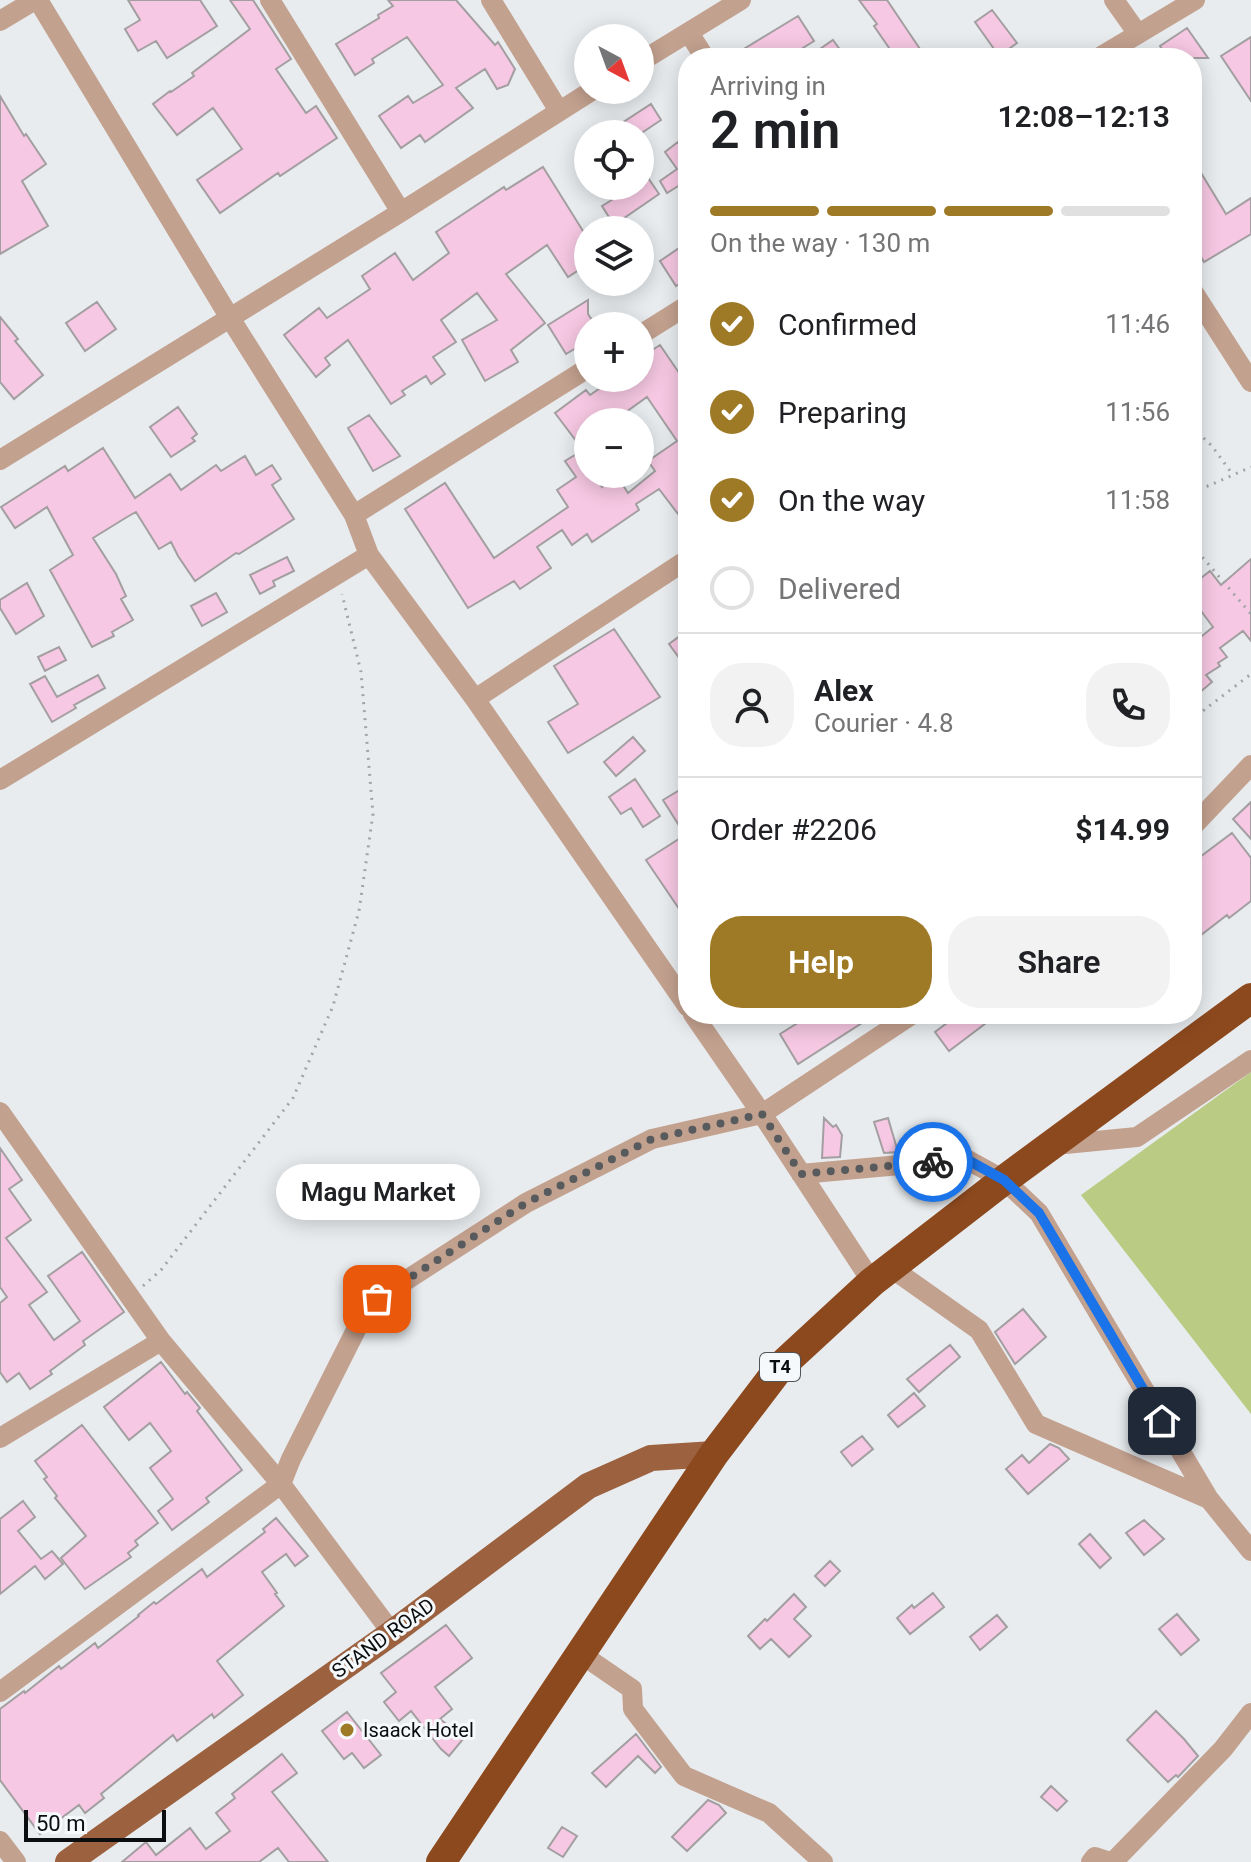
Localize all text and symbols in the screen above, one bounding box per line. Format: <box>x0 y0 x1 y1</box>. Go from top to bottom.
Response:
north arrow <box>574 24 654 104</box>
map controls <box>574 24 654 488</box>
text: Arriving in <box>710 71 826 101</box>
text: 12:08–12:13 <box>997 99 1170 134</box>
text: 2 min <box>710 100 840 161</box>
button: locate <box>574 120 654 200</box>
button: layers <box>574 216 654 296</box>
text: On the way · 130 m <box>710 228 930 258</box>
icon: check <box>710 302 754 346</box>
text: Confirmed <box>778 307 917 342</box>
text: 11:46 <box>1105 309 1170 339</box>
button: + <box>574 312 654 392</box>
icon: check <box>710 390 754 434</box>
text: Preparing <box>778 395 907 430</box>
text: 11:56 <box>1105 397 1170 427</box>
button: − <box>574 408 654 488</box>
icon: check <box>710 478 754 522</box>
text: On the way <box>778 483 925 518</box>
text: 11:58 <box>1105 485 1170 515</box>
text: Delivered <box>778 571 901 606</box>
button: person <box>710 663 794 747</box>
button: phone <box>1086 663 1170 747</box>
text: Alex <box>814 673 874 708</box>
text: Courier · 4.8 <box>814 708 954 738</box>
text: Order #2206 <box>710 812 877 847</box>
text: $14.99 <box>1075 812 1170 847</box>
button: Help <box>710 916 932 1008</box>
button: Share <box>948 916 1170 1008</box>
courier <box>893 1122 973 1202</box>
icon: bike <box>911 1140 955 1184</box>
callout: Magu Market <box>275 1163 479 1219</box>
text: Magu Market <box>301 1177 455 1207</box>
pin <box>343 1265 411 1333</box>
icon: bag <box>355 1277 399 1321</box>
road number: T4 <box>760 1353 800 1381</box>
pin <box>1128 1387 1196 1455</box>
icon: home <box>1140 1399 1184 1443</box>
street label: STAND ROAD <box>327 1593 439 1683</box>
place label: Isaack Hotel <box>363 1718 474 1742</box>
marker: Isaack Hotel <box>338 1721 356 1739</box>
scale bar <box>24 1806 166 1842</box>
text: 50 m <box>36 1811 85 1836</box>

